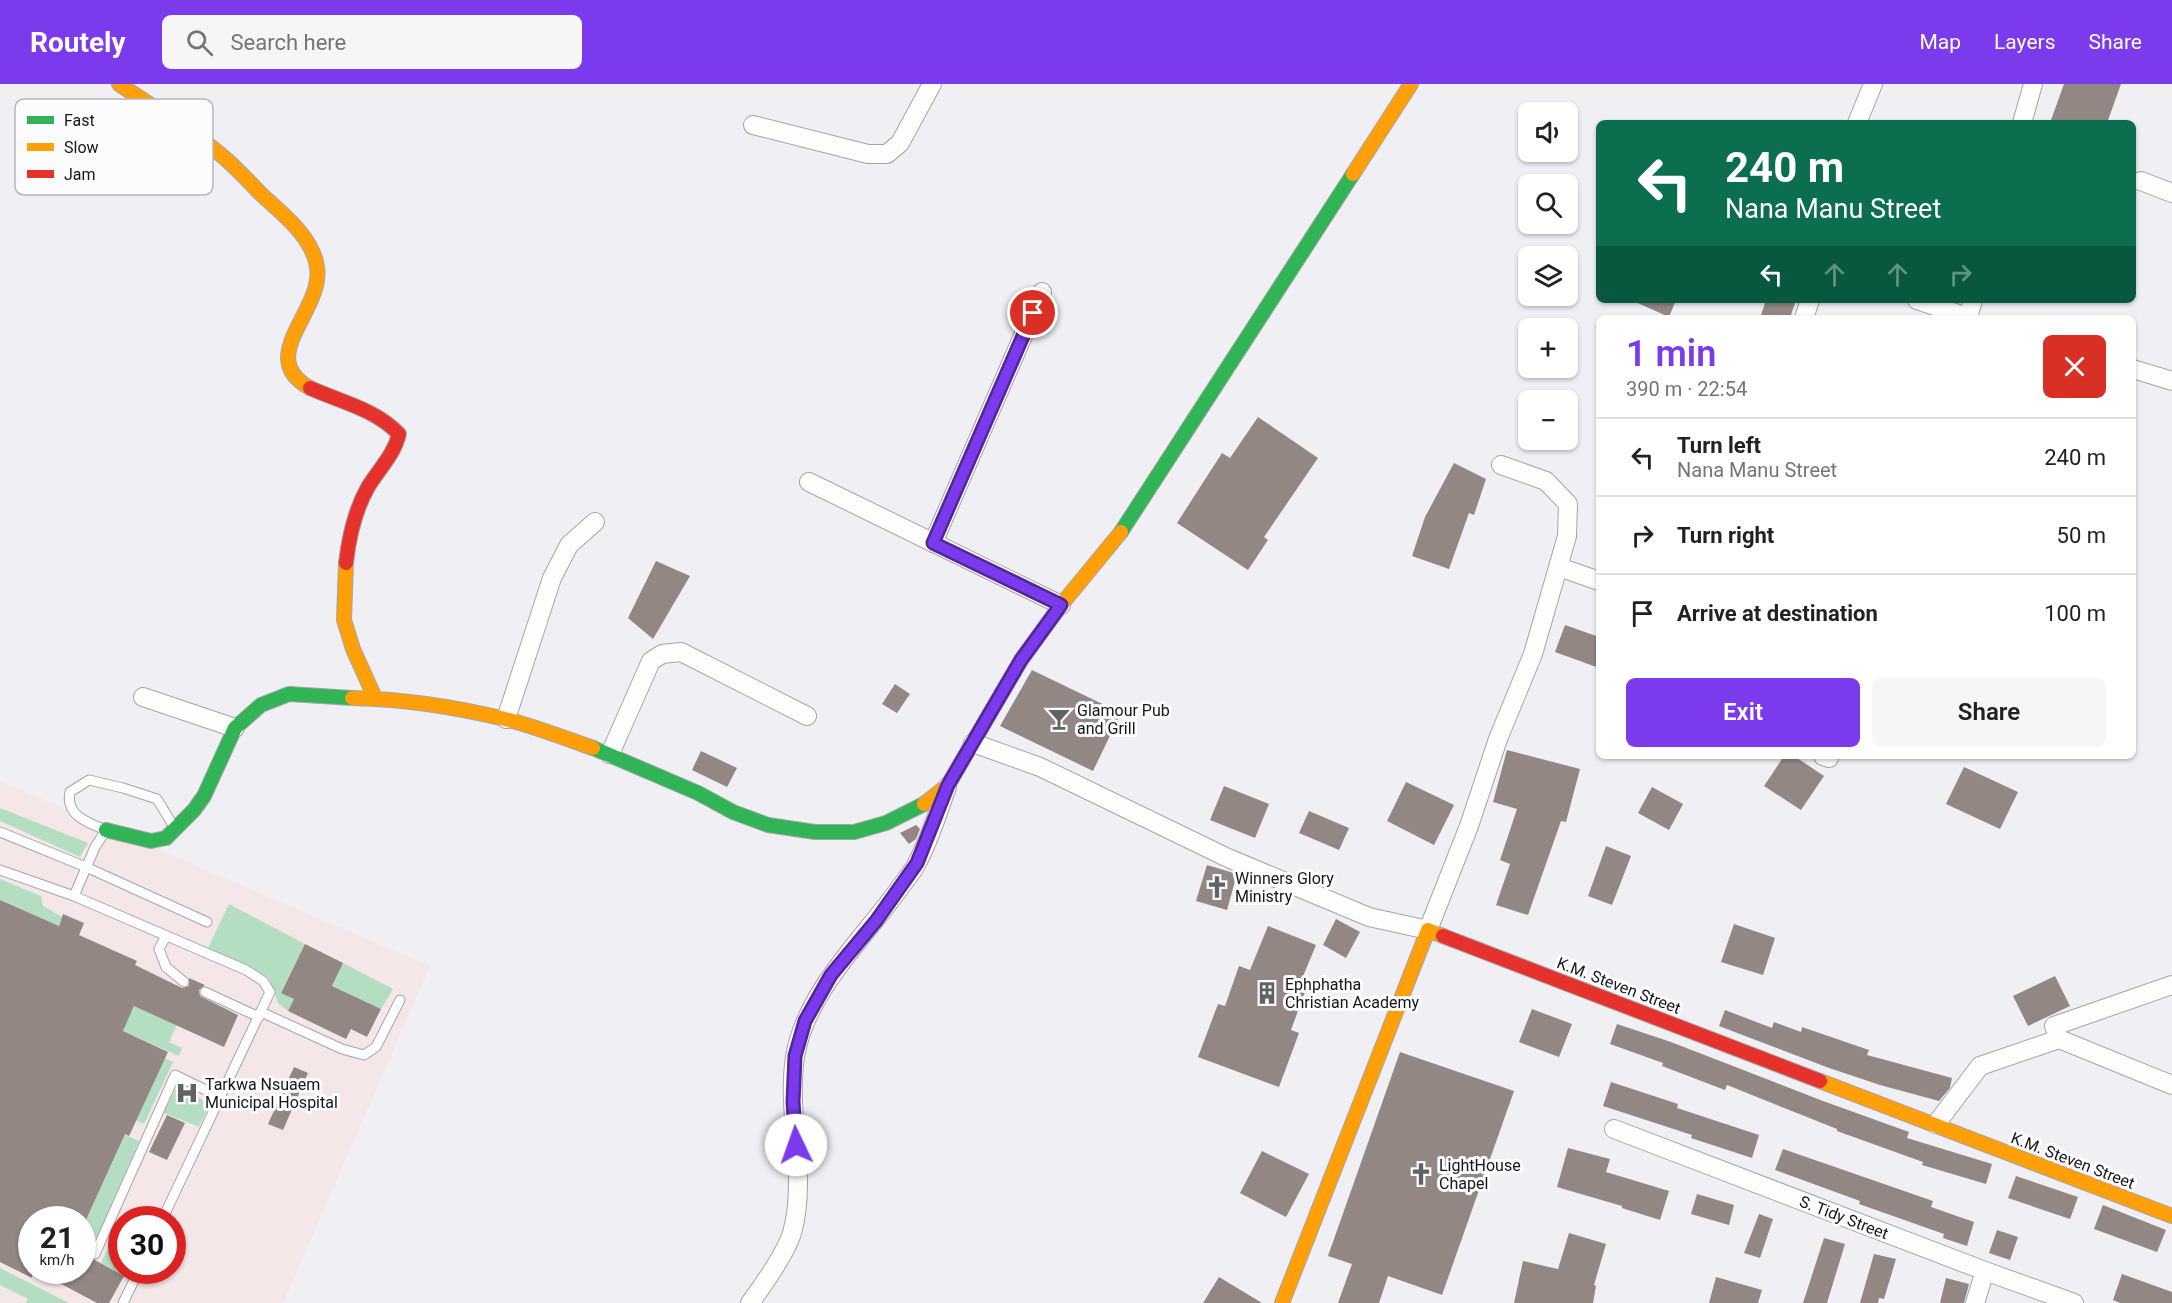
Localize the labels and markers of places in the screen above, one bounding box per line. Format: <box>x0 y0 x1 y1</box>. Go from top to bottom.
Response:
pin <box>1007 287 1058 338</box>
place label: Glamour Pub and Grill <box>1077 701 1170 738</box>
bar icon: Glamour Pub and Grill <box>1046 706 1072 732</box>
place label: Winners Glory Ministry <box>1235 869 1334 906</box>
church icon: Winners Glory Ministry <box>1204 874 1230 900</box>
place label: Ephphatha Christian Academy <box>1285 975 1419 1012</box>
building icon: Ephphatha Christian Academy <box>1254 980 1280 1006</box>
place label: Tarkwa Nsuaem Municipal Hospital <box>205 1075 338 1112</box>
hospital icon: Tarkwa Nsuaem Municipal Hospital <box>174 1080 200 1106</box>
place label: LightHouse Chapel <box>1439 1156 1521 1193</box>
church icon: LightHouse Chapel <box>1408 1161 1434 1187</box>

